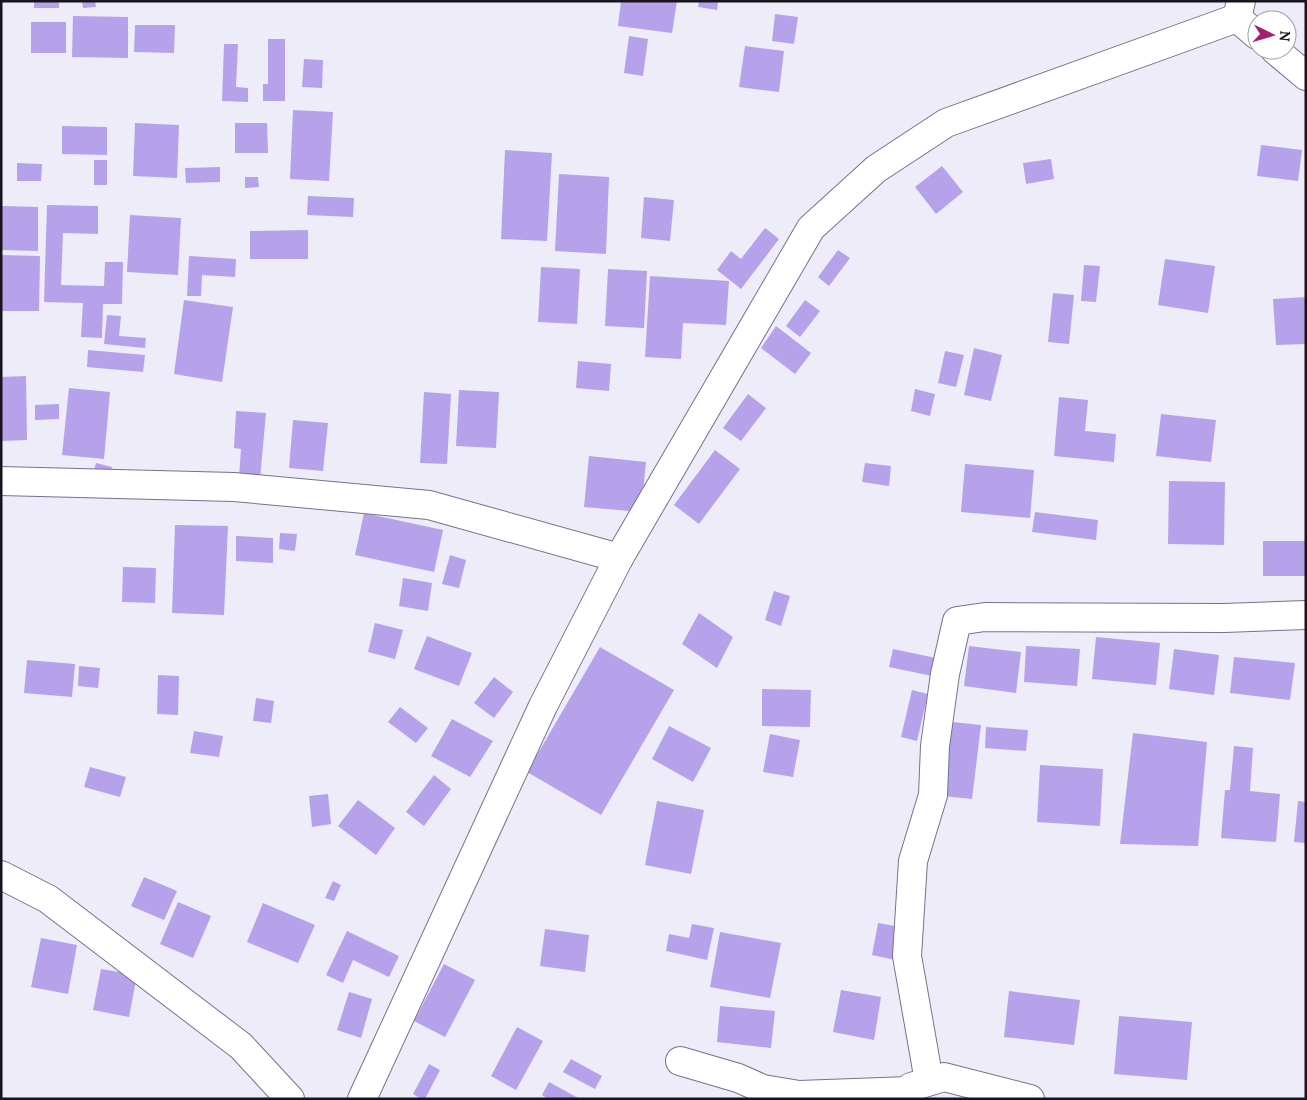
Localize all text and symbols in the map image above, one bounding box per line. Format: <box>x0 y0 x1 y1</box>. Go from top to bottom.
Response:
north arrow <box>1247 10 1297 60</box>
text: N <box>1275 30 1294 42</box>

